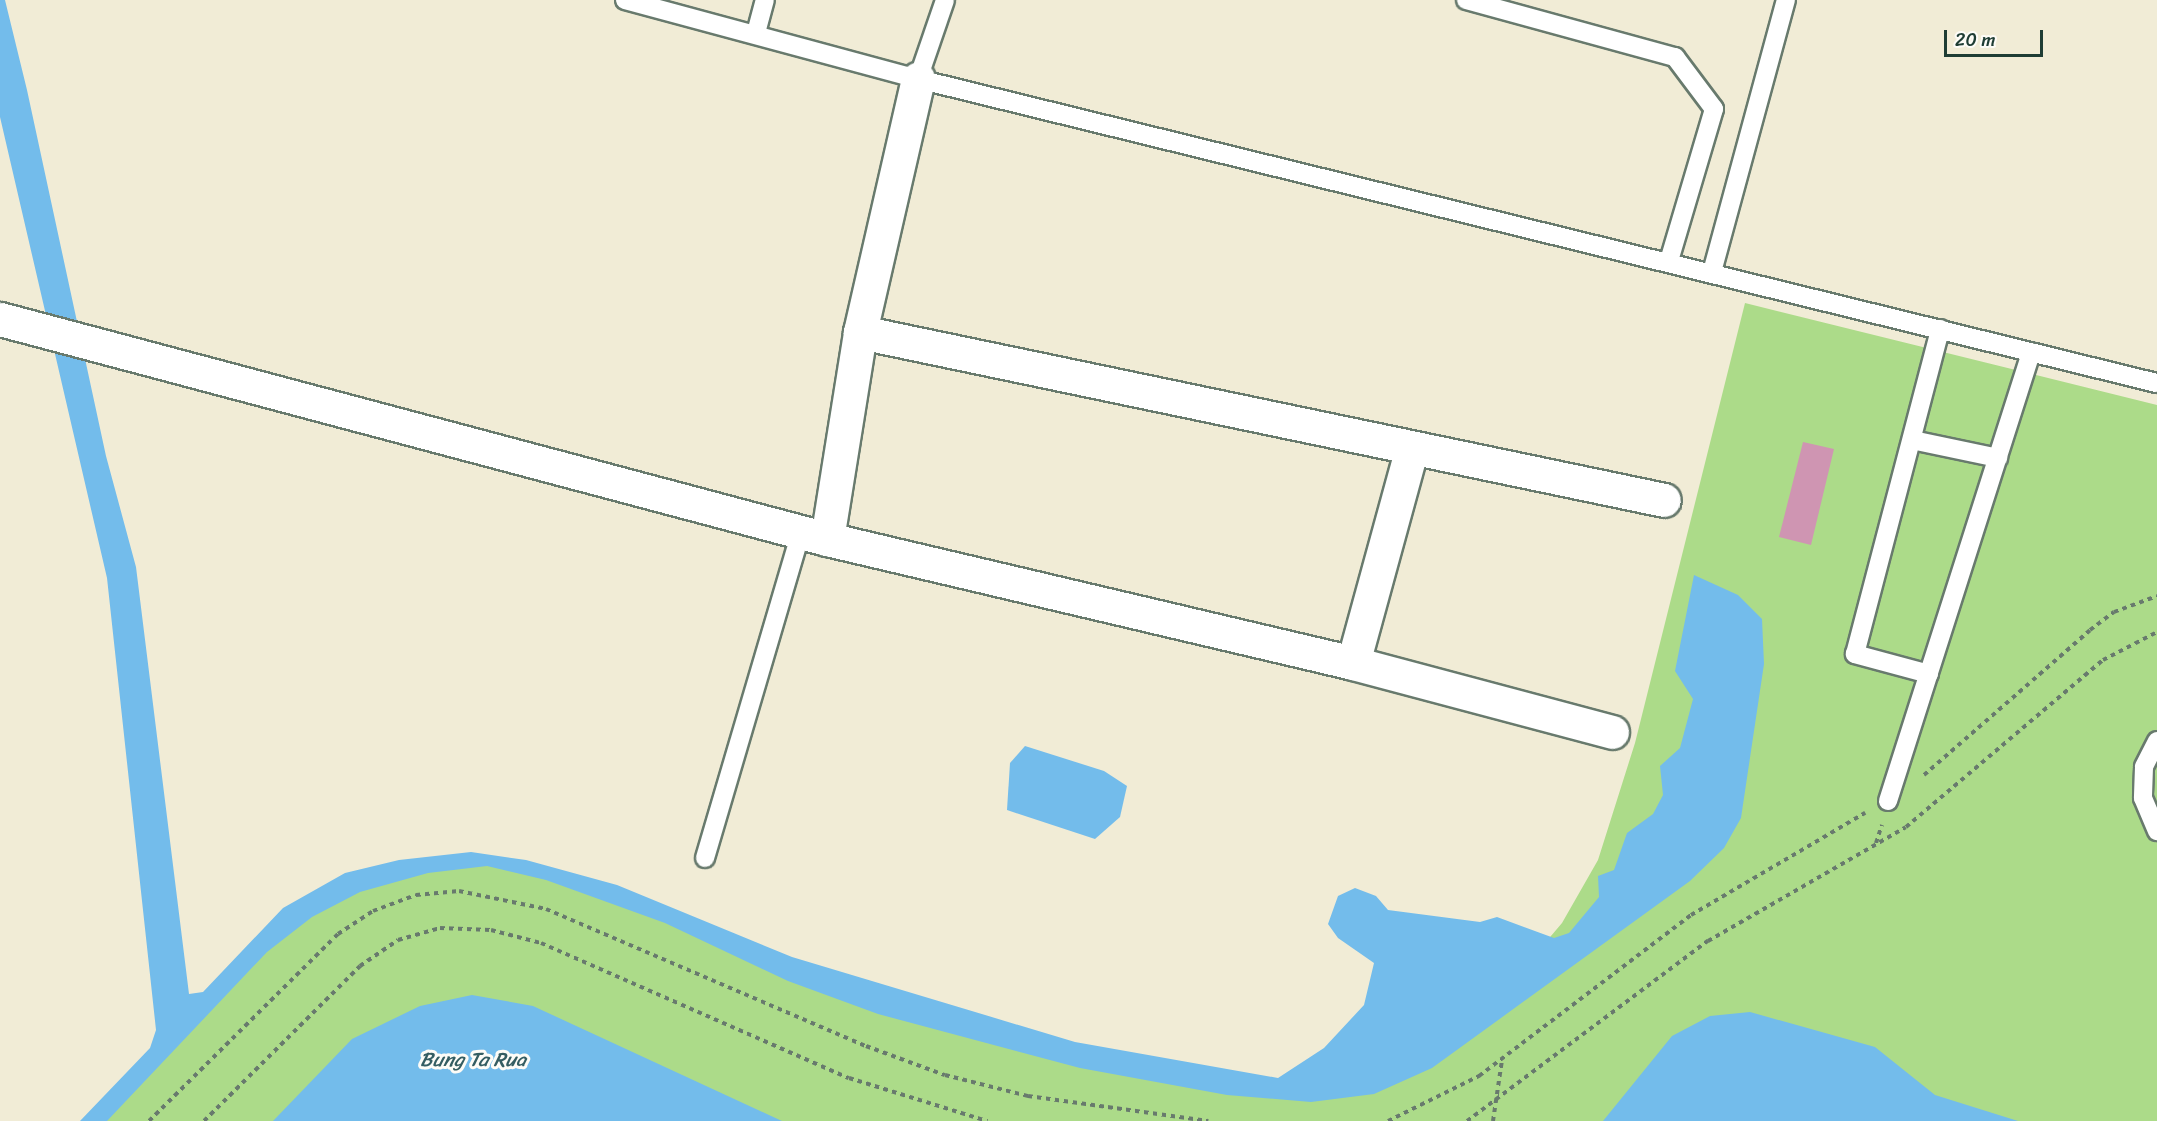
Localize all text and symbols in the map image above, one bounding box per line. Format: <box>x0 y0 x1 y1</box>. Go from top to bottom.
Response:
scale bar <box>1947 18 2046 56</box>
text: 20 m <box>1955 24 1995 56</box>
water label: Bung Ta Rua <box>420 1047 526 1071</box>

